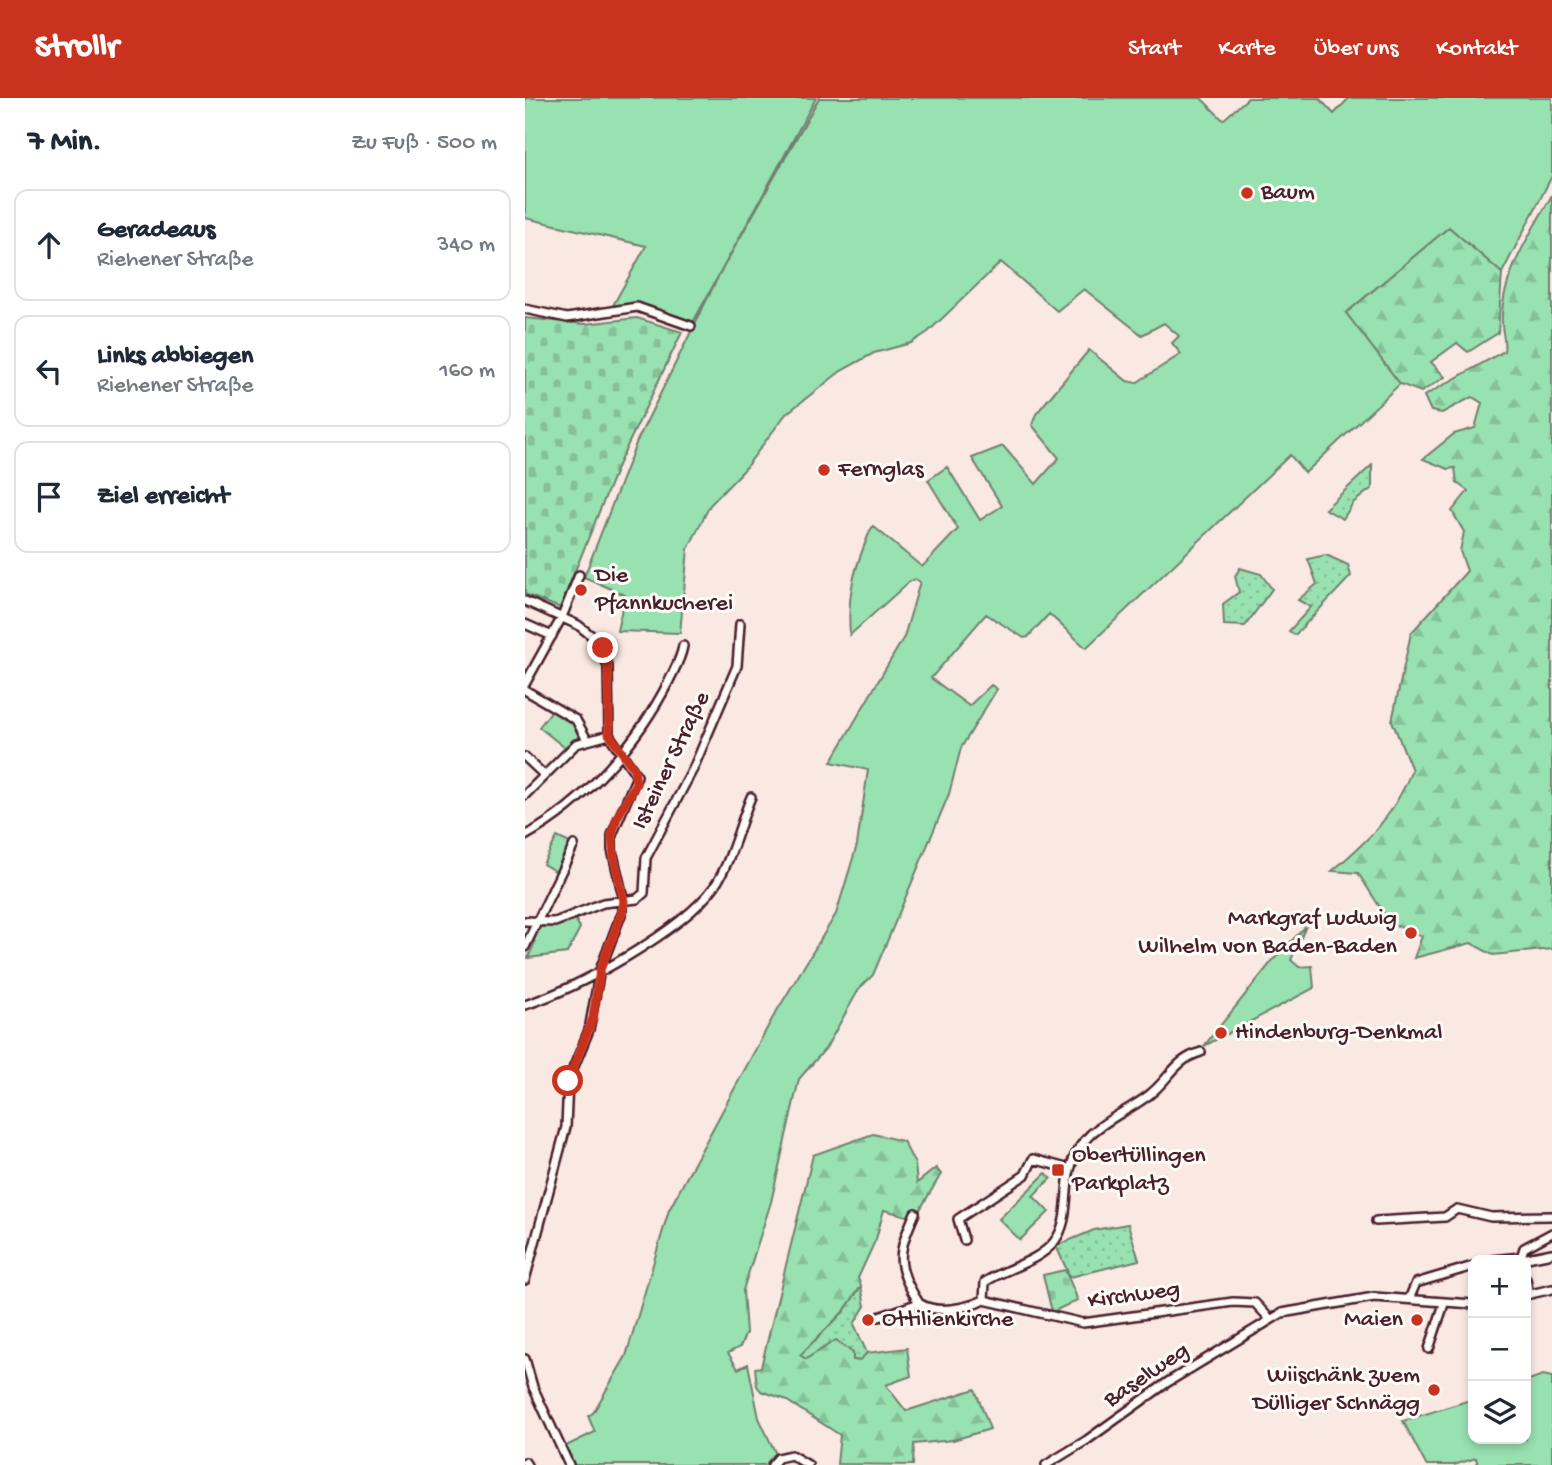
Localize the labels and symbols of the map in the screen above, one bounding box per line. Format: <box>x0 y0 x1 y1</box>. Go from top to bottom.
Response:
place label: Baum <box>1260 179 1315 208</box>
marker: Baum <box>1239 185 1255 201</box>
place label: Fernglas <box>837 456 925 485</box>
marker: Fernglas <box>816 462 832 478</box>
place label: Die Pfannkucherei <box>593 562 733 619</box>
marker: Die Pfannkucherei <box>573 582 589 598</box>
route end <box>587 632 618 663</box>
street label: Isteiner Straße <box>626 687 718 835</box>
place label: Markgraf Ludwig Wilhelm von Baden-Baden <box>1138 905 1398 962</box>
marker: Markgraf Ludwig Wilhelm von Baden-Baden <box>1403 925 1419 941</box>
place label: Hindenburg-Denkmal <box>1235 1019 1443 1048</box>
marker: Hindenburg-Denkmal <box>1213 1025 1229 1041</box>
route start <box>552 1065 583 1096</box>
place label: Obertüllingen Parkplatz <box>1071 1142 1206 1199</box>
marker: Obertüllingen Parkplatz <box>1050 1162 1066 1178</box>
street label: Kirchweg <box>1086 1275 1182 1317</box>
place label: Ottilienkirche <box>882 1306 1014 1335</box>
place label: Maien <box>1344 1306 1404 1335</box>
marker: Ottilienkirche <box>860 1312 876 1328</box>
marker: Maien <box>1409 1312 1425 1328</box>
street label: Baselweg <box>1098 1337 1195 1416</box>
place label: Wiischänk zuem Dülliger Schnägg <box>1251 1362 1420 1419</box>
marker: Wiischänk zuem Dülliger Schnägg <box>1426 1382 1442 1398</box>

